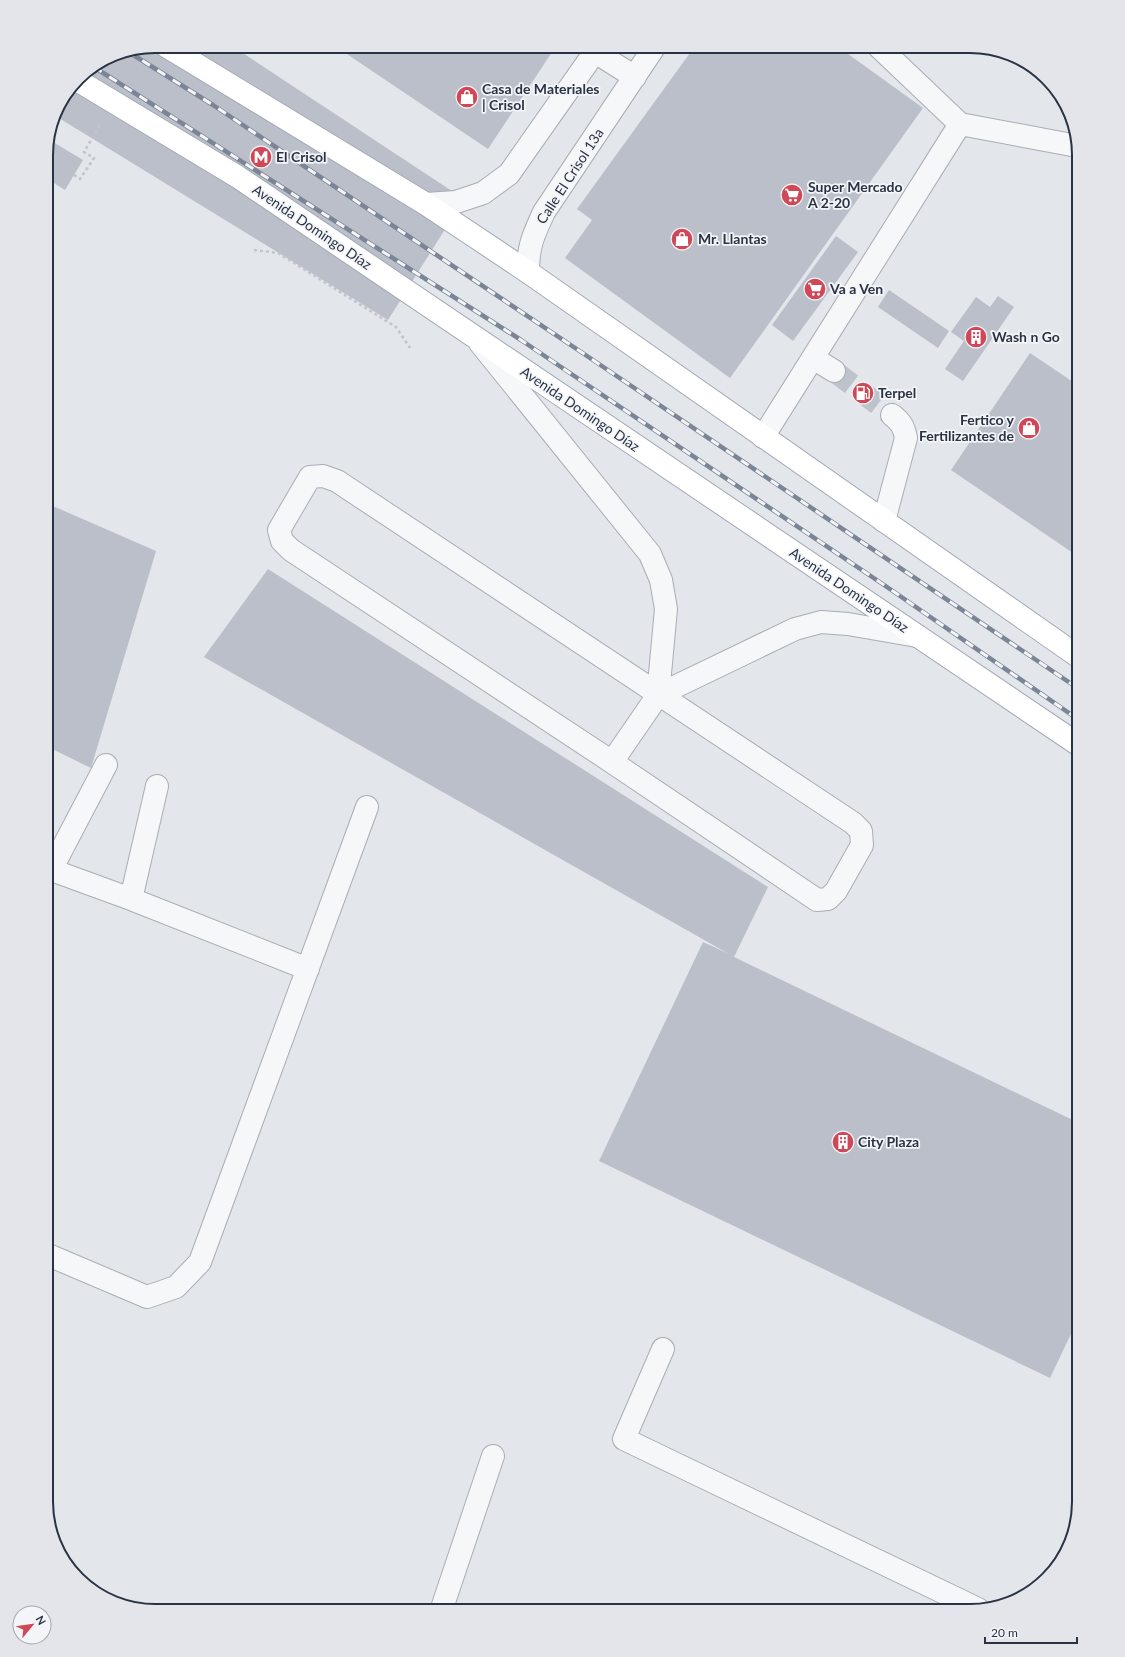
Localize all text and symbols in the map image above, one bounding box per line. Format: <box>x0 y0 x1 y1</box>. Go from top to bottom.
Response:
place label: Casa de Materiales | Crisol <box>482 80 600 113</box>
shop icon: Casa de Materiales | Crisol <box>454 84 480 110</box>
street label: Calle El Crisol 13a <box>532 125 607 227</box>
metro station icon: El Crisol <box>248 144 274 170</box>
place label: El Crisol <box>276 148 327 165</box>
place label: Super Mercado A 2-20 <box>807 178 903 211</box>
street label: Avenida Domingo Díaz <box>250 180 375 273</box>
supermarket icon: Super Mercado A 2-20 <box>779 182 805 208</box>
shop icon: Mr. Llantas <box>669 226 695 252</box>
place label: Mr. Llantas <box>698 230 767 247</box>
supermarket icon: Va a Ven <box>802 276 828 302</box>
place label: Va a Ven <box>829 280 883 297</box>
building icon: Wash n Go <box>963 324 989 350</box>
place label: Wash n Go <box>992 328 1060 345</box>
street label: Avenida Domingo Díaz <box>518 362 643 455</box>
fuel station icon: Terpel <box>850 380 876 406</box>
place label: Terpel <box>878 384 916 401</box>
place label: Fertico y Fertilizantes de <box>919 411 1015 444</box>
shop icon: Fertico y Fertilizantes de <box>1016 415 1042 441</box>
street label: Avenida Domingo Díaz <box>787 543 912 636</box>
building icon: City Plaza <box>830 1129 856 1155</box>
place label: City Plaza <box>858 1133 919 1150</box>
north arrow <box>12 1605 52 1645</box>
text: N <box>33 1613 49 1627</box>
scale bar <box>985 1619 1077 1645</box>
text: 20 m <box>991 1625 1018 1640</box>

